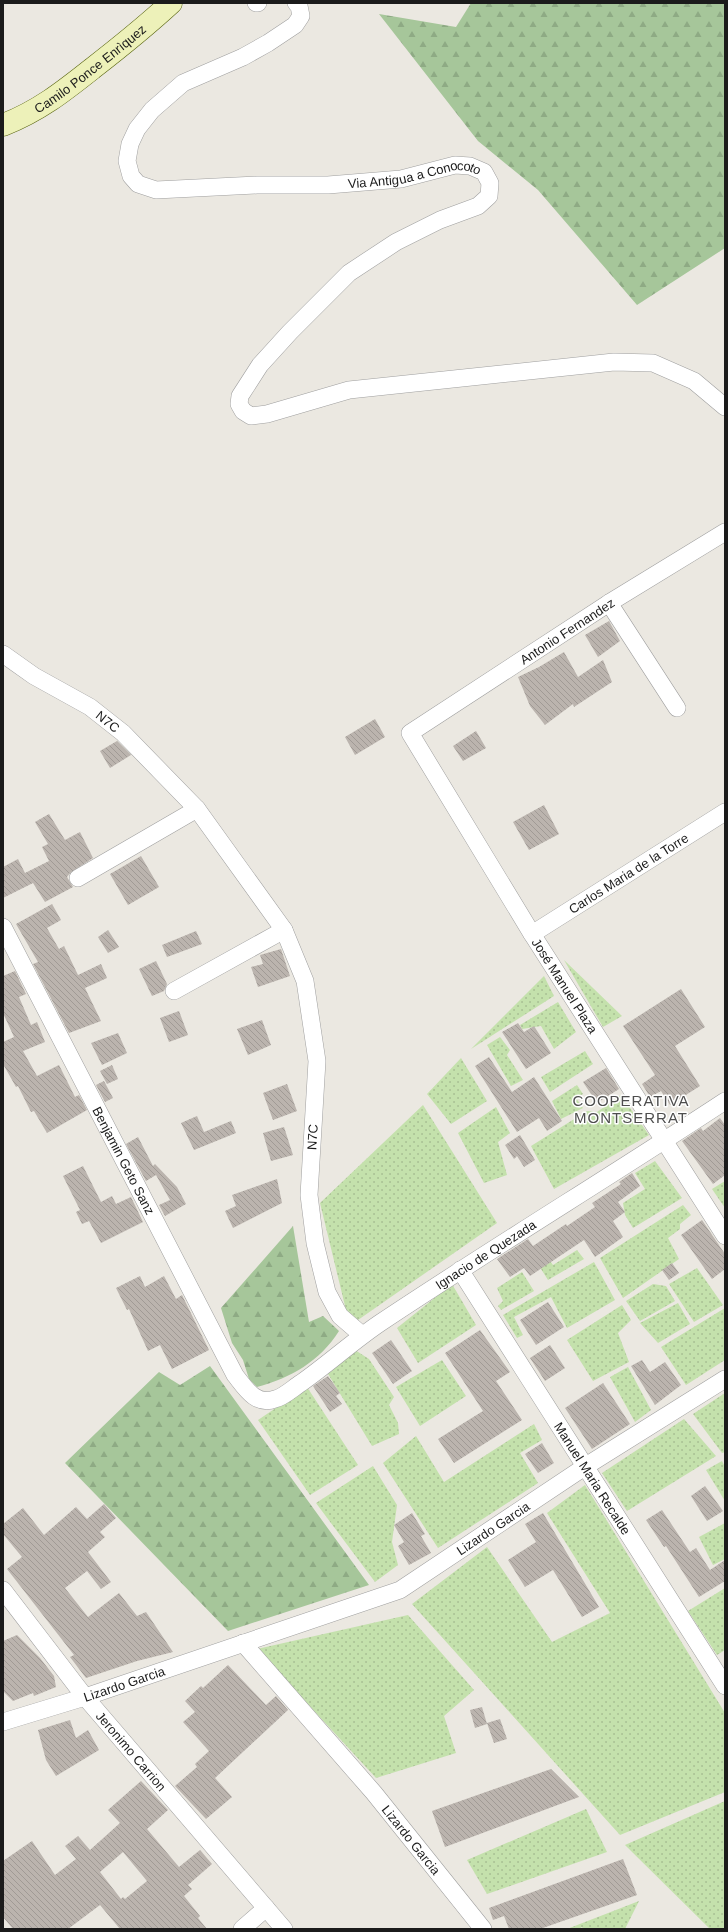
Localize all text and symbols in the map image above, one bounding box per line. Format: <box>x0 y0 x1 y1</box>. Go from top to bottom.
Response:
street label: Camilo Ponce Enrìquez <box>32 22 149 116</box>
street label: Via Antigua a Conocoto <box>347 158 483 191</box>
street label: Antonio Fernandez <box>517 595 617 668</box>
street label: N7C <box>93 708 123 736</box>
street label: Carlos Maria de la Torre <box>566 830 691 917</box>
street label: José Manuel Plaza <box>529 935 601 1037</box>
district label: COOPERATIVA MONTSERRAT <box>572 1092 690 1126</box>
street label: Benjamin Geto Sanz <box>89 1104 158 1217</box>
street label: N7C <box>304 1124 321 1150</box>
street label: Ignacio de Quezada <box>433 1217 539 1293</box>
street label: Manuel Maria Recalde <box>551 1420 634 1538</box>
street label: Lizardo Garcia <box>454 1498 533 1558</box>
street label: Lizardo Garcia <box>82 1663 167 1705</box>
street label: Jeronimo Carrion <box>93 1709 169 1794</box>
street label: Lizardo Garcia <box>379 1802 444 1878</box>

